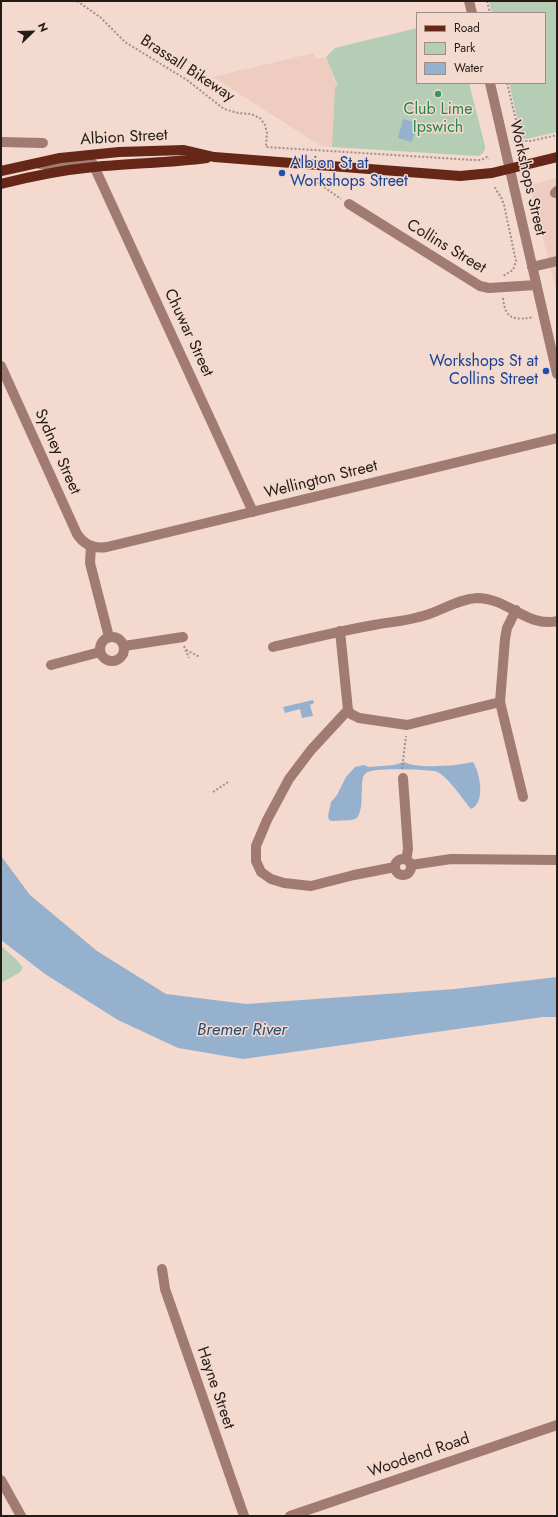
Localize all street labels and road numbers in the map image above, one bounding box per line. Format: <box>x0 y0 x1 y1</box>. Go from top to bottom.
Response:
street label: Brassall Bikeway <box>136 31 238 107</box>
street label: Workshops Street <box>504 118 550 238</box>
street label: Albion Street <box>80 126 168 150</box>
street label: Collins Street <box>403 216 489 278</box>
street label: Chuwar Street <box>159 286 217 380</box>
street label: Sydney Street <box>30 406 84 498</box>
street label: Wellington Street <box>263 457 379 503</box>
street label: Hayne Street <box>192 1344 238 1432</box>
street label: Woodend Road <box>366 1430 472 1482</box>

